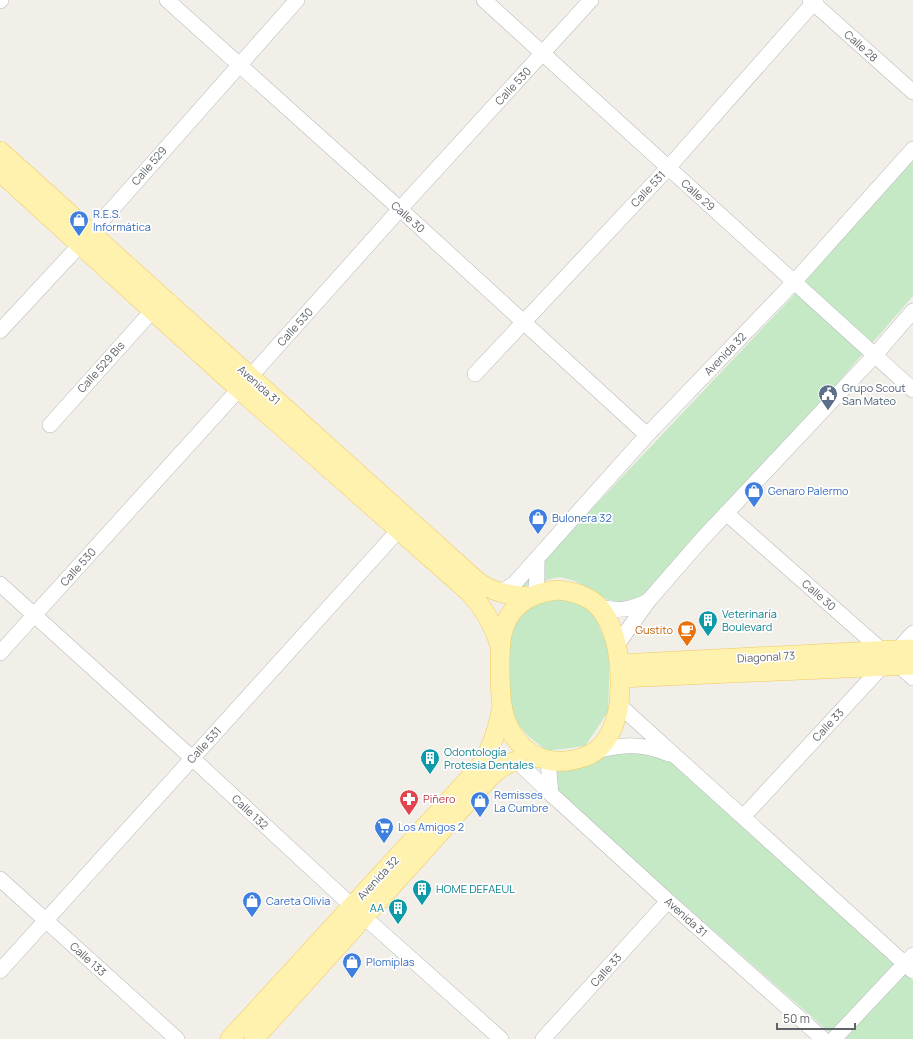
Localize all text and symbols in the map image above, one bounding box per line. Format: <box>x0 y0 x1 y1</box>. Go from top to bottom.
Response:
street label: Calle 28 <box>841 27 881 65</box>
street label: Calle 530 <box>491 63 534 108</box>
street label: Calle 529 <box>128 143 170 188</box>
street label: Calle 531 <box>627 167 668 210</box>
street label: Calle 29 <box>678 175 719 214</box>
street label: Calle 30 <box>388 197 428 236</box>
place label: R.E.S. Informática <box>93 206 151 234</box>
shop icon: R.E.S. Informática <box>68 209 90 237</box>
street label: Calle 530 <box>273 304 316 349</box>
street label: Avenida 32 <box>700 329 749 378</box>
street label: Calle 529 Bis <box>74 338 128 396</box>
street label: Avenida 31 <box>235 362 284 408</box>
place label: Grupo Scout San Mateo <box>842 380 906 408</box>
public building icon: Grupo Scout San Mateo <box>817 383 839 411</box>
shop icon: Genaro Palermo <box>743 480 765 508</box>
place label: Genaro Palermo <box>768 483 849 498</box>
shop icon: Bulonera 32 <box>527 507 549 535</box>
place label: Bulonera 32 <box>552 510 612 525</box>
street label: Calle 530 <box>56 544 99 589</box>
street label: Calle 30 <box>799 576 840 614</box>
place label: Veterinaría Boulevard <box>722 606 777 634</box>
building icon: Veterinaría Boulevard <box>697 609 719 637</box>
cafe icon: Gustito <box>676 619 698 647</box>
place label: Gustito <box>635 622 673 637</box>
street label: Diagonal 73 <box>737 647 795 666</box>
street label: Calle 33 <box>809 705 847 744</box>
street label: Calle 531 <box>183 723 224 766</box>
place label: Odontología Protesia Dentales <box>444 744 534 772</box>
building icon: Odontología Protesia Dentales <box>419 747 441 775</box>
place label: Remisses La Cumbre <box>494 787 549 815</box>
pharmacy icon: Piñero <box>398 788 420 816</box>
shop icon: Remisses La Cumbre <box>469 790 491 818</box>
street label: Calle 132 <box>229 791 272 832</box>
place label: Piñero <box>423 791 456 806</box>
supermarket icon: Los Amigos 2 <box>373 816 395 844</box>
place label: Los Amigos 2 <box>398 819 464 834</box>
street label: Avenida 32 <box>354 853 402 903</box>
building icon: HOME DEFAEUL <box>411 878 433 906</box>
place label: HOME DEFAEUL <box>436 881 515 896</box>
shop icon: Careta Olivia <box>241 890 263 918</box>
place label: Careta Olivia <box>266 893 330 908</box>
street label: Avenida 31 <box>662 894 711 940</box>
building icon: AA <box>387 897 409 925</box>
place label: AA <box>370 900 384 915</box>
street label: Calle 133 <box>67 938 110 979</box>
street label: Calle 33 <box>587 950 625 990</box>
shop icon: Plomiplas <box>341 951 363 979</box>
place label: Plomiplas <box>366 954 415 969</box>
scale bar <box>777 1005 855 1031</box>
text: 50 m <box>783 1010 810 1027</box>

